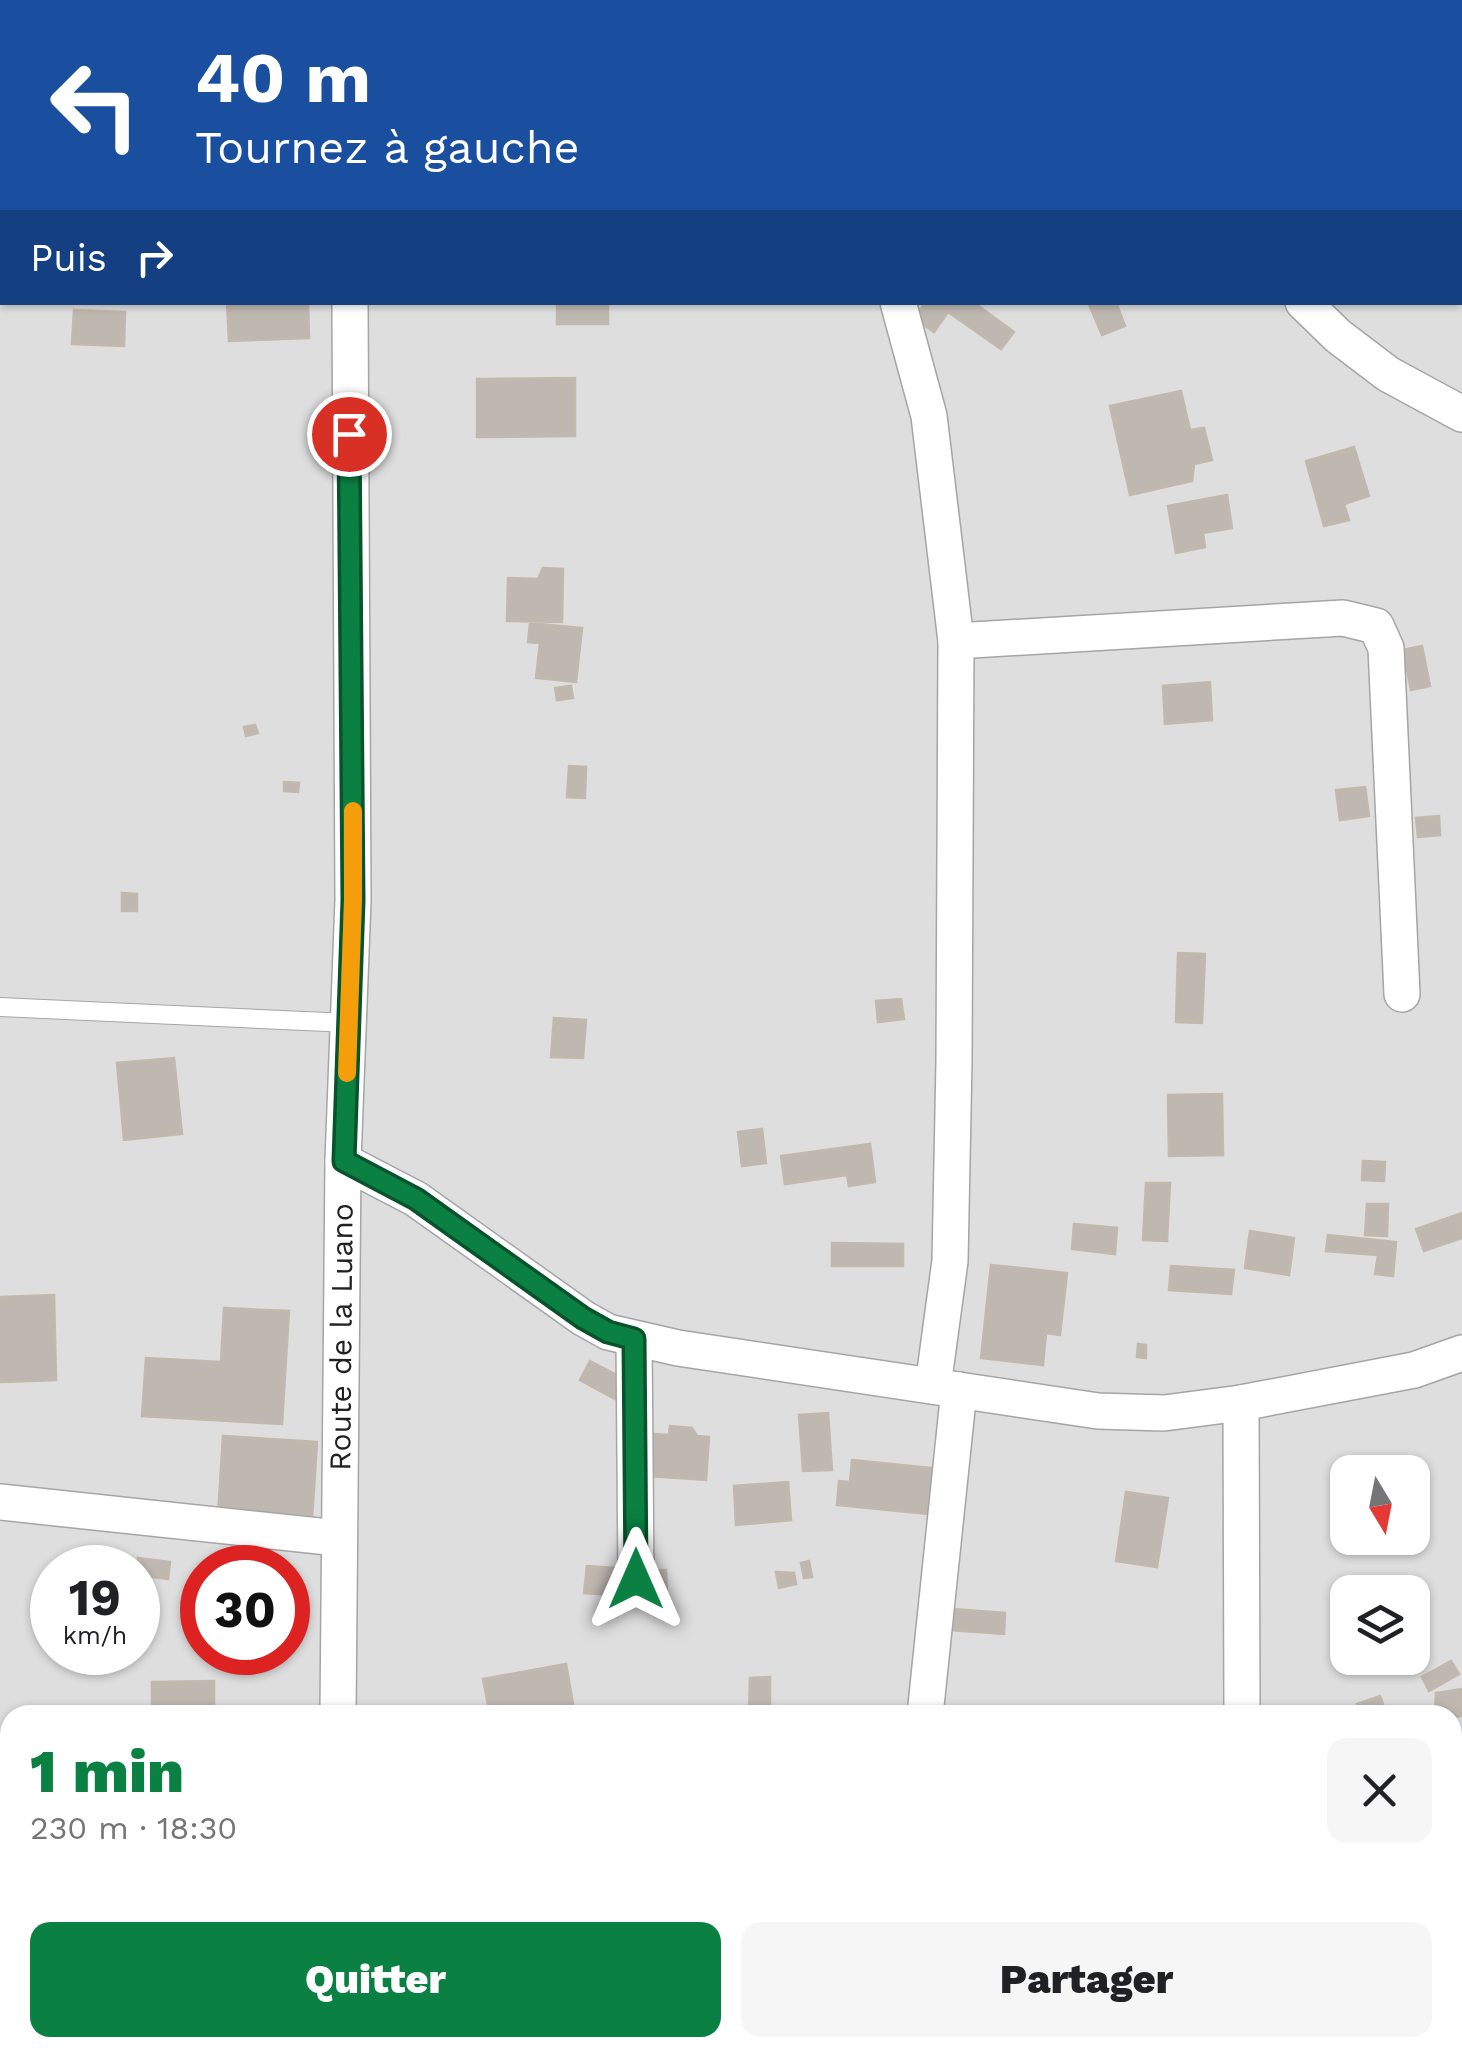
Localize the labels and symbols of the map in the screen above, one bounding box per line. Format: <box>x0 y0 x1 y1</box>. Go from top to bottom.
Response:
pin <box>307 392 392 477</box>
street label: Route de la Luano <box>322 1203 360 1471</box>
north arrow <box>1330 1455 1430 1555</box>
position arrow <box>584 1527 688 1631</box>
speed limit sign: 30 <box>180 1545 310 1675</box>

